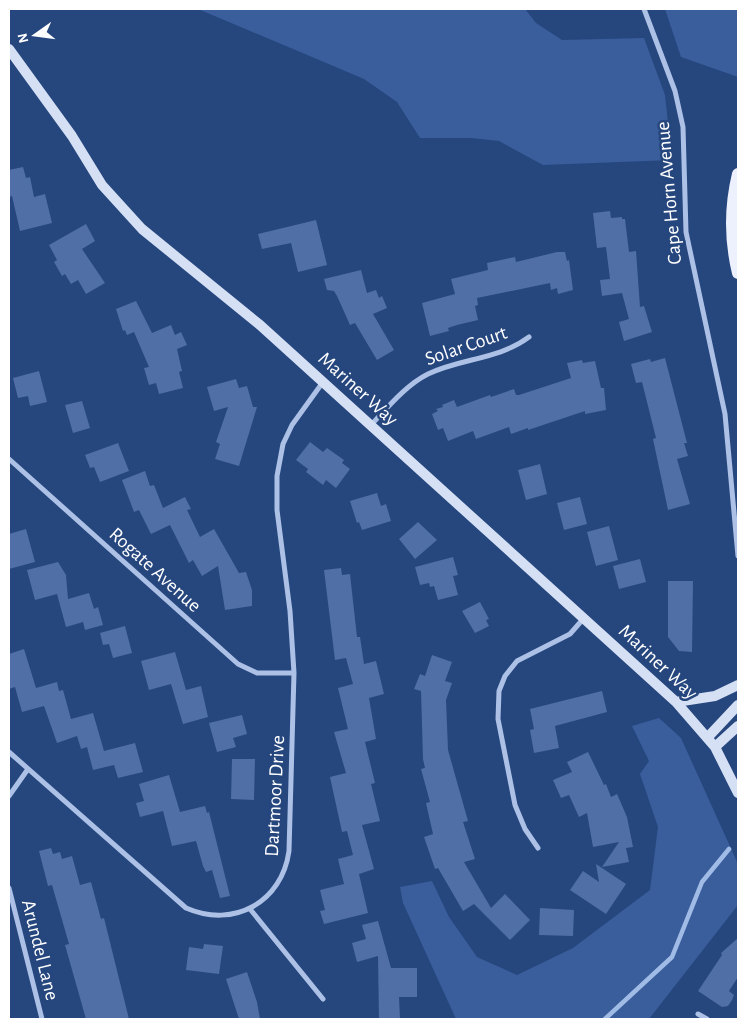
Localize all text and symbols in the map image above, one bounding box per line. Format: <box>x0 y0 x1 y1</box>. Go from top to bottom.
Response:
north arrow <box>10 10 60 60</box>
text: N <box>15 31 31 44</box>
street label: Cape Horn Avenue <box>653 121 685 265</box>
street label: Solar Court <box>422 322 510 369</box>
street label: Mariner Way <box>314 348 402 430</box>
street label: Rogate Avenue <box>105 524 205 616</box>
street label: Mariner Way <box>615 621 702 704</box>
street label: Dartmoor Drive <box>262 735 288 857</box>
street label: Arundel Lane <box>18 898 62 1002</box>

